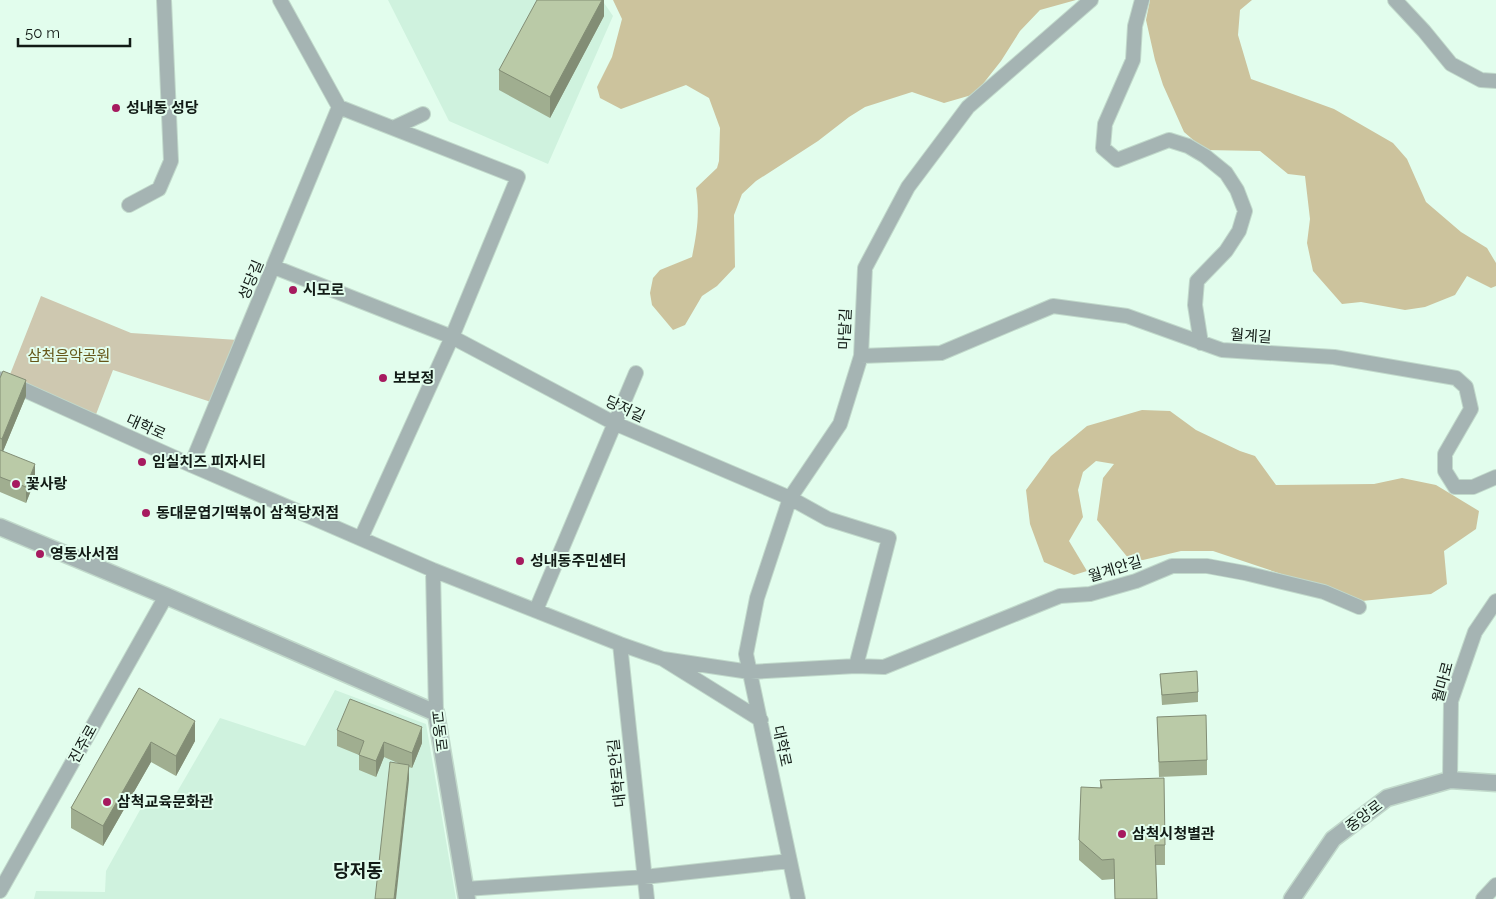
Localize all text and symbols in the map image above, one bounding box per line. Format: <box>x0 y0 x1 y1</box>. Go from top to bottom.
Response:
scale bar <box>18 15 130 47</box>
text: 50 m <box>25 24 60 42</box>
place label: 성내동 성당 <box>126 99 199 117</box>
marker: 성내동 성당 <box>110 102 122 114</box>
street label: 성당길 <box>235 257 267 303</box>
place label: 시모로 <box>303 281 345 299</box>
marker: 시모로 <box>287 284 299 296</box>
street label: 마달길 <box>835 308 855 350</box>
street label: 월계길 <box>1230 326 1272 346</box>
park label: 삼척음악공원 <box>28 347 110 365</box>
place label: 보보정 <box>393 369 434 387</box>
marker: 보보정 <box>377 372 389 384</box>
street label: 당저길 <box>602 392 648 426</box>
street label: 대학로 <box>123 410 169 444</box>
place label: 임실치즈 피자시티 <box>152 453 266 471</box>
marker: 임실치즈 피자시티 <box>136 456 148 468</box>
place label: 꽃사랑 <box>26 475 68 493</box>
marker: 꽃사랑 <box>10 478 22 490</box>
place label: 동대문엽기떡볶이 삼척당저점 <box>156 504 339 522</box>
marker: 동대문엽기떡볶이 삼척당저점 <box>140 507 152 519</box>
place label: 영동사서점 <box>50 545 119 563</box>
marker: 영동사서점 <box>34 548 46 560</box>
place label: 성내동주민센터 <box>530 552 627 570</box>
street label: 월계안길 <box>1086 552 1144 586</box>
marker: 성내동주민센터 <box>514 555 526 567</box>
street label: 월마로 <box>1429 660 1457 704</box>
street label: 교동로 <box>428 709 450 753</box>
street label: 진주로 <box>65 722 101 766</box>
street label: 대학로 <box>769 724 795 768</box>
street label: 대학로안길 <box>604 738 630 808</box>
place label: 삼척교육문화관 <box>117 793 214 811</box>
marker: 삼척교육문화관 <box>101 796 113 808</box>
street label: 중앙로 <box>1342 796 1386 836</box>
place label: 삼척시청별관 <box>1132 825 1215 843</box>
marker: 삼척시청별관 <box>1116 828 1128 840</box>
district label: 당저동 <box>333 860 383 881</box>

